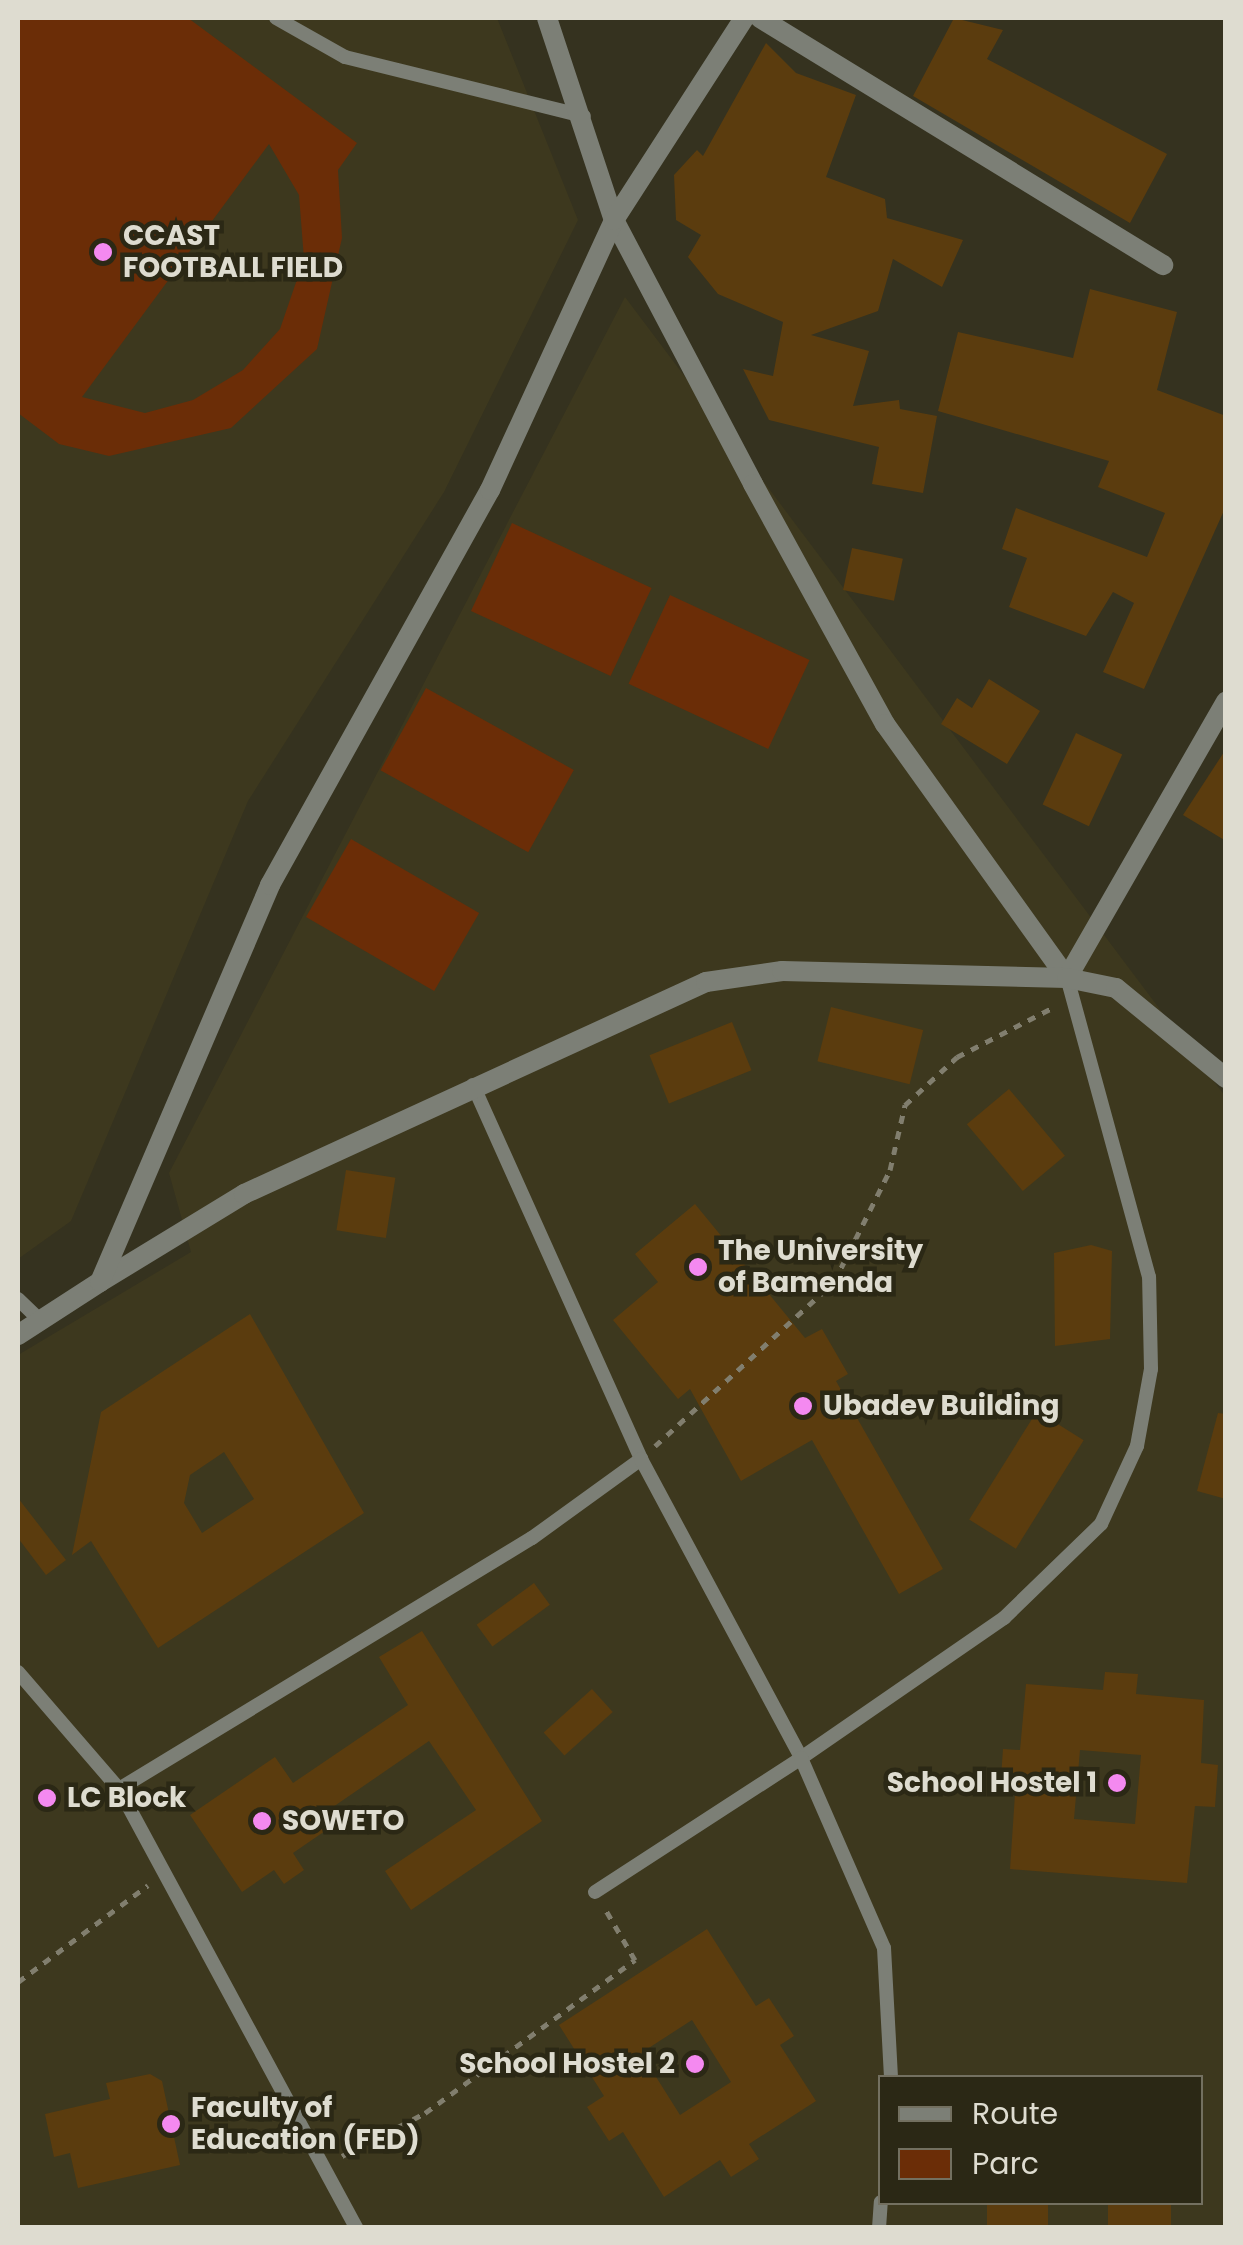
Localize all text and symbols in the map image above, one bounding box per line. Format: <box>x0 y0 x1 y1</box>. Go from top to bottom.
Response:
place label: CCAST FOOTBALL FIELD <box>123 219 343 285</box>
marker: CCAST FOOTBALL FIELD <box>92 241 114 263</box>
place label: The University of Bamenda <box>718 1234 923 1300</box>
marker: The University of Bamenda <box>687 1256 709 1278</box>
place label: Ubadev Building <box>823 1389 1059 1423</box>
marker: Ubadev Building <box>792 1395 814 1417</box>
place label: School Hostel 1 <box>887 1766 1097 1800</box>
marker: School Hostel 1 <box>1106 1772 1128 1794</box>
place label: LC Block <box>67 1781 186 1815</box>
marker: LC Block <box>36 1787 58 1809</box>
place label: SOWETO <box>282 1804 404 1838</box>
marker: SOWETO <box>251 1810 273 1832</box>
place label: School Hostel 2 <box>459 2047 675 2081</box>
marker: School Hostel 2 <box>684 2053 706 2075</box>
legend <box>878 2075 1203 2205</box>
place label: Faculty of Education (FED) <box>191 2091 420 2157</box>
text: Route <box>972 2092 1058 2135</box>
marker: Faculty of Education (FED) <box>160 2113 182 2135</box>
text: Parc <box>972 2142 1039 2185</box>

